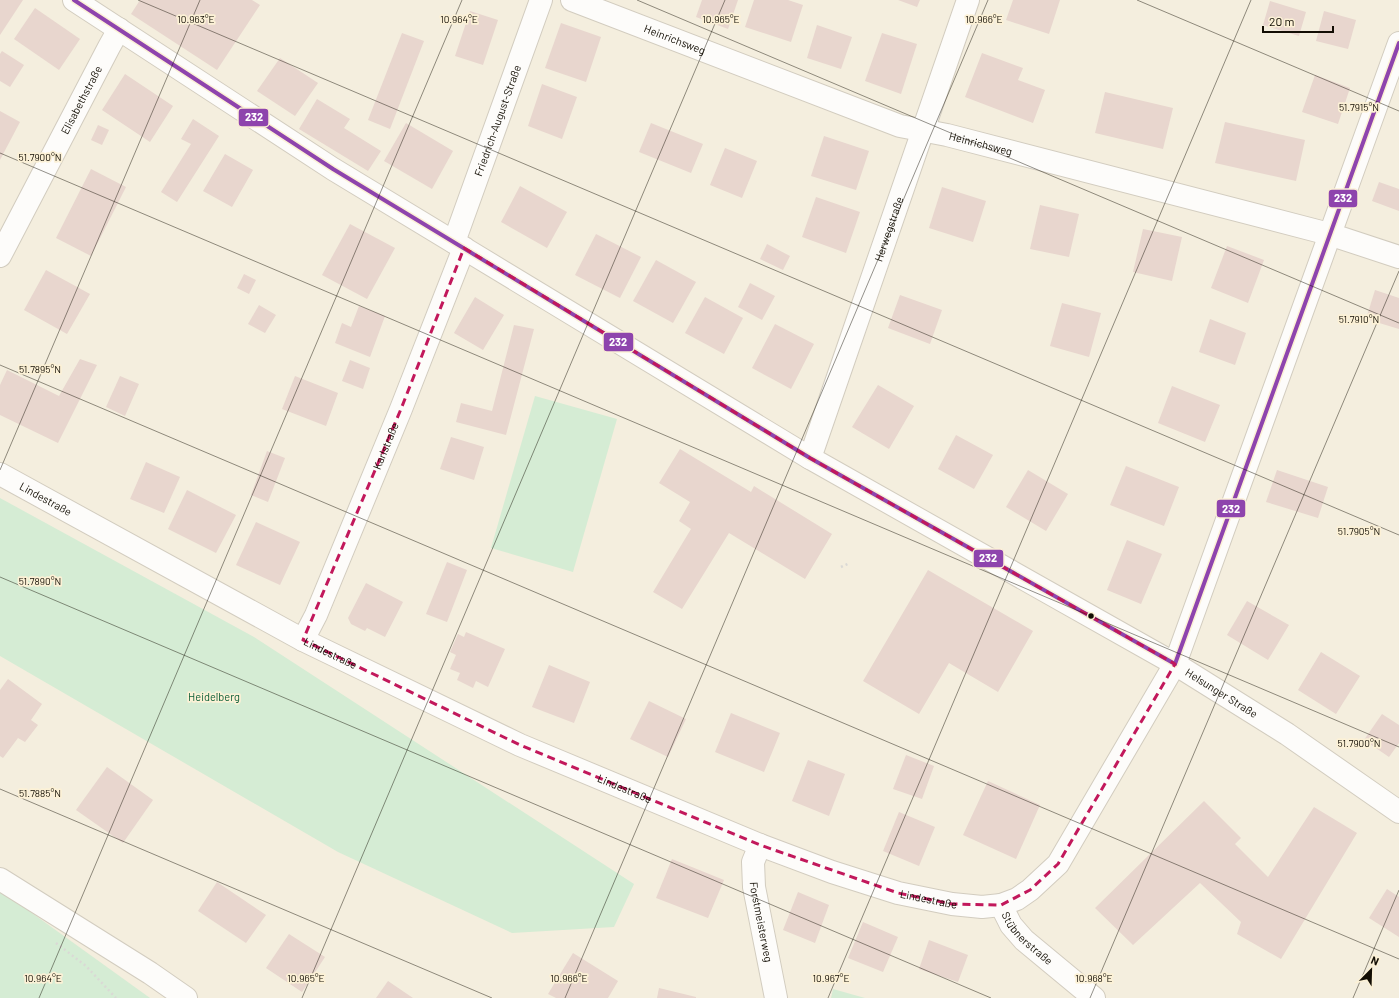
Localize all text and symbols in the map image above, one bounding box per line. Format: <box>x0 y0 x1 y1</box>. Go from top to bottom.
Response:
scale bar <box>1263 8 1333 34</box>
text: 10.963°E <box>177 13 215 25</box>
text: 10.964°E <box>440 13 478 25</box>
text: 10.965°E <box>702 13 740 25</box>
text: 10.966°E <box>965 13 1003 25</box>
text: 20 m <box>1269 14 1295 28</box>
street label: Heinrichsweg <box>642 21 708 57</box>
street label: Elisabethstraße <box>58 63 104 136</box>
street label: Friedrich-August-Straße <box>471 63 523 178</box>
text: 51.7915°N <box>1339 101 1379 113</box>
line badge: 232 <box>238 108 269 127</box>
text: 232 <box>245 110 263 123</box>
street label: Heinrichsweg <box>948 129 1014 158</box>
text: 51.7900°N <box>19 151 61 163</box>
line badge: 232 <box>1328 189 1358 208</box>
text: 232 <box>1334 191 1352 204</box>
street label: Herwegstraße <box>871 195 906 263</box>
text: 51.7910°N <box>1339 313 1379 325</box>
line badge: 232 <box>603 332 634 352</box>
text: 232 <box>609 335 627 348</box>
text: 51.7895°N <box>19 363 61 375</box>
street label: Karlstraße <box>370 420 401 471</box>
street label: Lindestraße <box>17 479 74 518</box>
line badge: 232 <box>1216 499 1246 518</box>
text: 232 <box>1222 502 1240 515</box>
text: 51.7905°N <box>1338 525 1380 537</box>
line badge: 232 <box>973 549 1004 568</box>
text: 232 <box>979 551 997 564</box>
text: 51.7890°N <box>19 575 61 587</box>
unlabelled marker <box>1086 611 1096 621</box>
street label: Lindestraße <box>302 634 360 671</box>
street label: Helsunger Straße <box>1183 665 1260 720</box>
park label: Heidelberg <box>188 690 240 703</box>
text: 51.7900°N <box>1338 737 1380 749</box>
street label: Lindestraße <box>596 771 654 805</box>
text: 51.7885°N <box>19 787 61 799</box>
street label: Forstmeisterweg <box>748 881 776 963</box>
street label: Lindestraße <box>899 887 958 910</box>
street label: Stübnerstraße <box>999 909 1056 967</box>
north arrow <box>1351 950 1391 990</box>
text: N <box>1369 953 1381 968</box>
text: 10.964°E <box>24 972 62 984</box>
text: 10.965°E <box>287 972 325 984</box>
text: 10.966°E <box>550 972 588 984</box>
text: 10.967°E <box>813 972 849 984</box>
text: 10.968°E <box>1075 972 1113 984</box>

